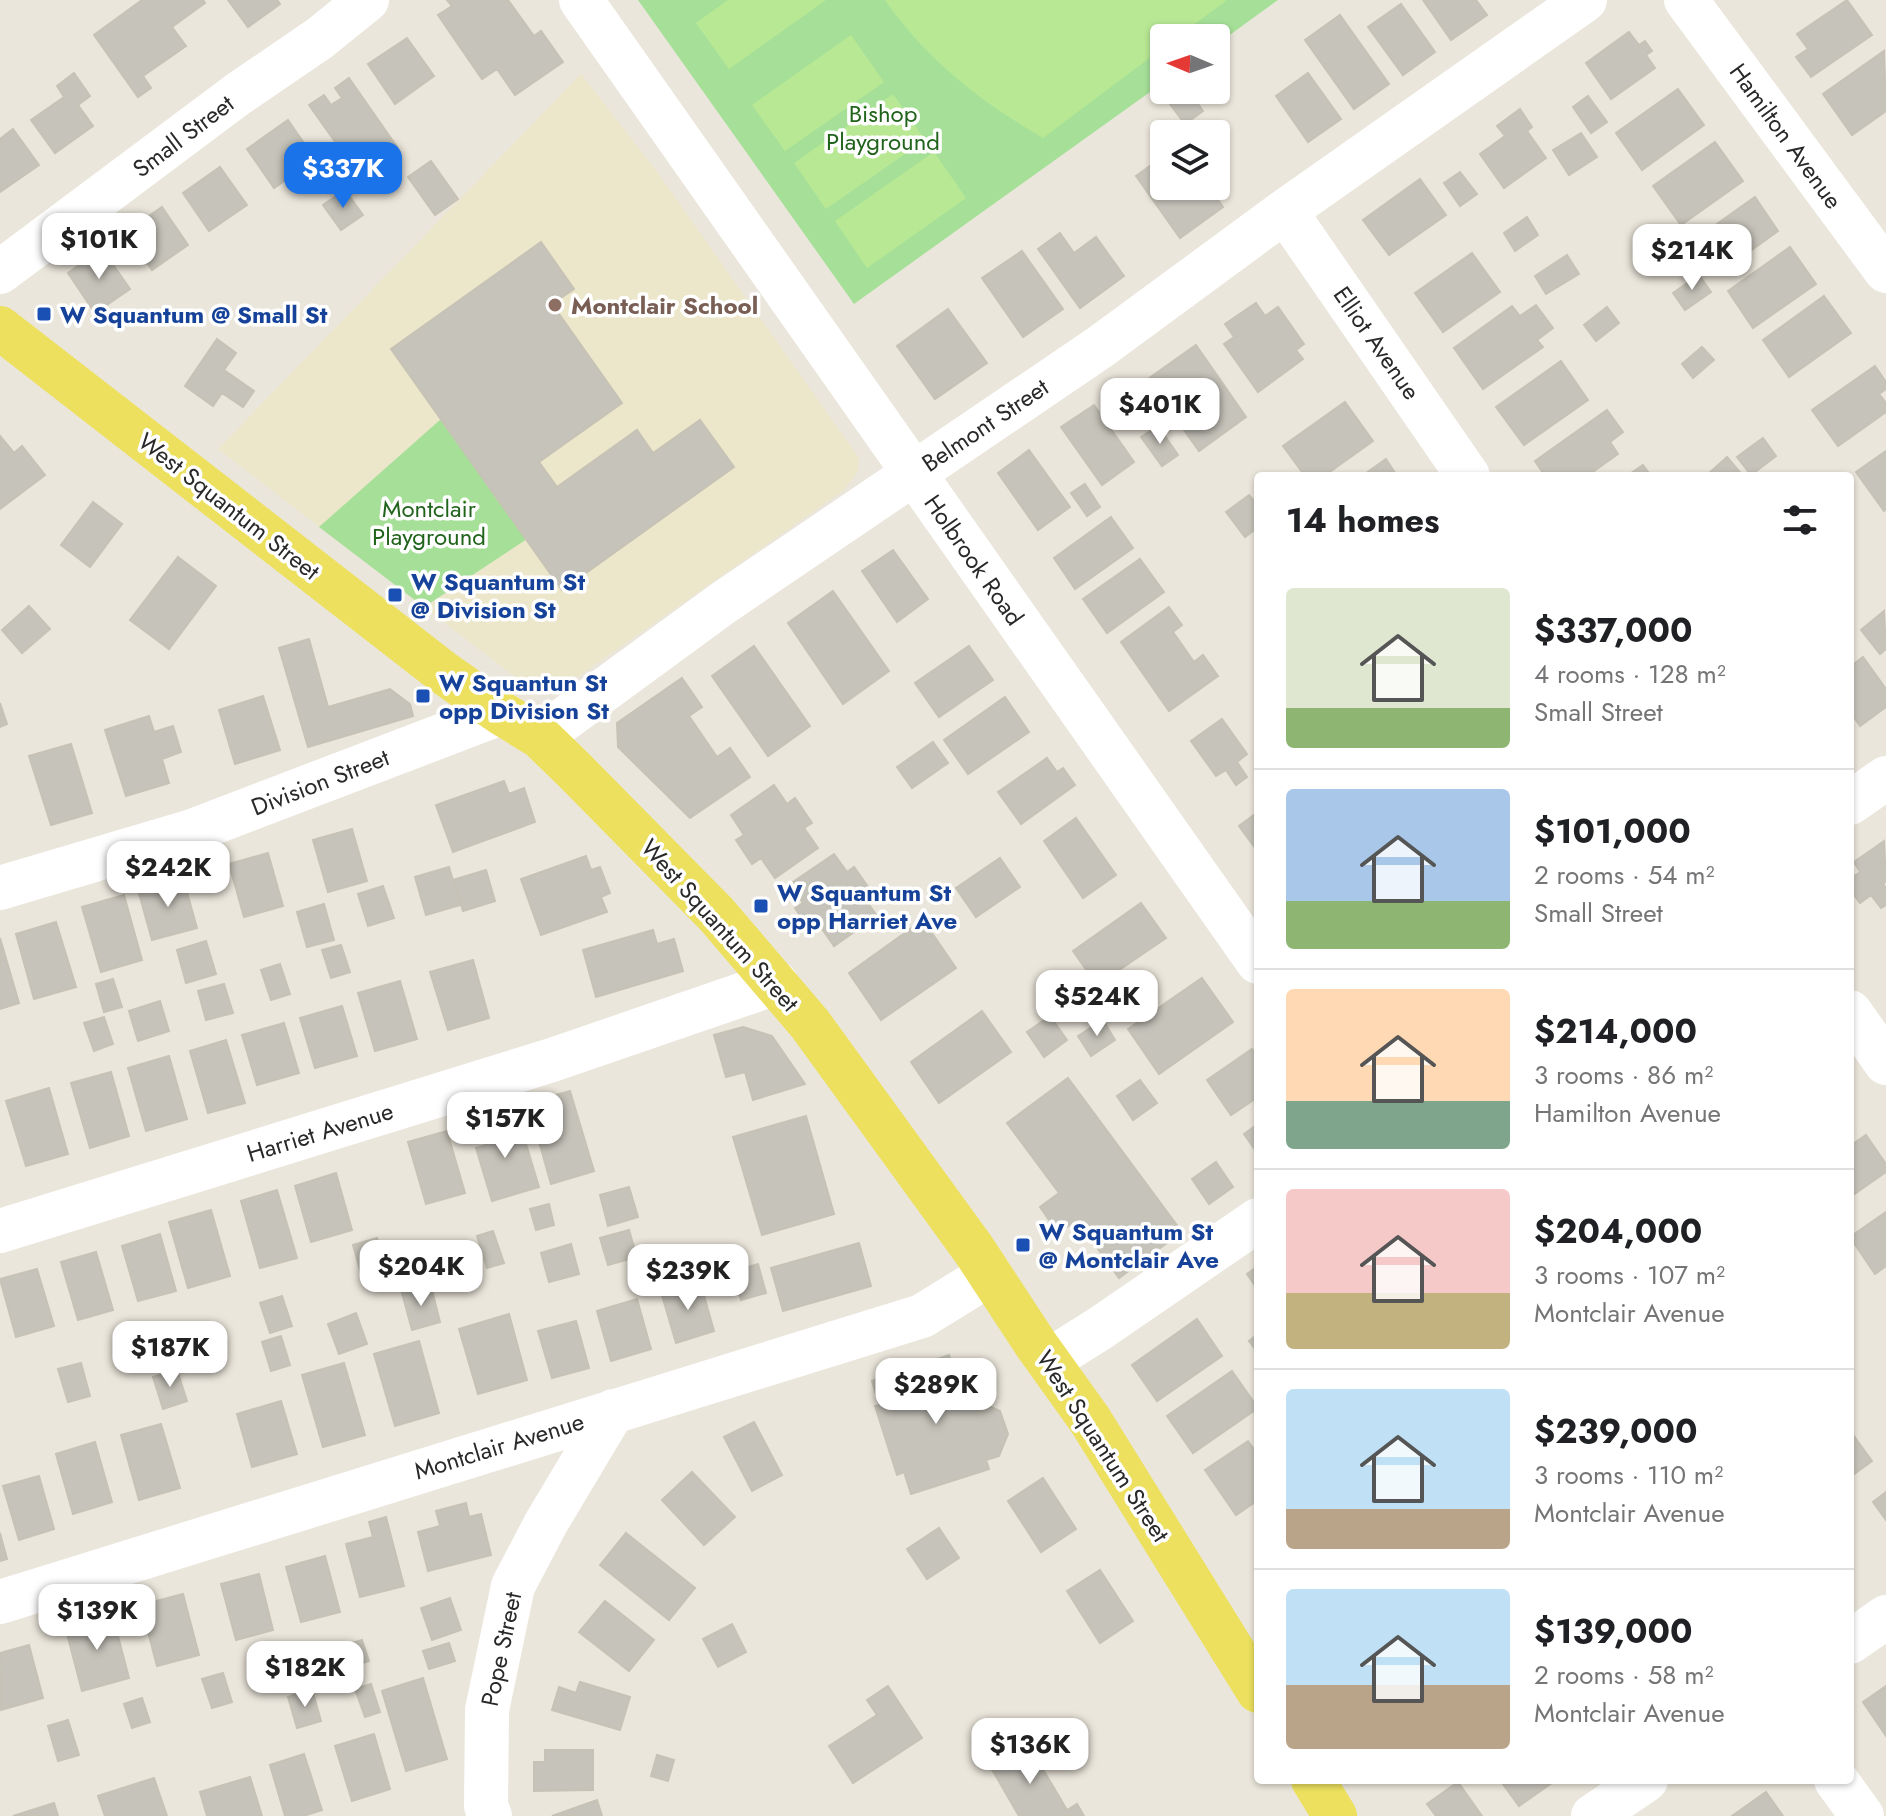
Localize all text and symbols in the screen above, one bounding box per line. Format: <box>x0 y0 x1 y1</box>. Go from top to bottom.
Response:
north arrow <box>1150 24 1230 104</box>
map controls <box>1150 24 1230 200</box>
street label: Hamilton Avenue <box>1721 56 1851 216</box>
street label: Small Street <box>125 86 241 186</box>
park label: Bishop Playground <box>826 96 940 159</box>
button: layers <box>1150 120 1230 200</box>
pin: $337K <box>287 142 399 210</box>
text: $337K <box>302 149 384 187</box>
pin: $101K <box>43 213 155 281</box>
text: $101K <box>60 220 138 258</box>
pin: $214K <box>1636 224 1748 292</box>
text: $214K <box>1651 231 1733 269</box>
street label: Elliot Avenue <box>1325 279 1429 407</box>
place label: Montclair School <box>571 288 758 323</box>
marker: Montclair School <box>546 296 564 314</box>
place label: W Squantum @ Small St <box>60 297 328 332</box>
marker: W Squantum @ Small St <box>35 305 53 323</box>
street label: Belmont Street <box>915 370 1055 480</box>
pin: $401K <box>1104 378 1216 446</box>
text: $401K <box>1119 385 1201 423</box>
street label: West Squantum Street <box>131 424 327 588</box>
street label: Holbrook Road <box>916 487 1032 633</box>
park label: Montclair Playground <box>372 491 486 554</box>
text: 14 homes <box>1286 496 1440 545</box>
icon: filters <box>1778 498 1822 542</box>
place label: W Squantum St @ Division St <box>411 564 585 627</box>
marker: W Squantum St @ Division St <box>386 586 404 604</box>
text: $337,000 <box>1534 606 1693 655</box>
icon: home <box>1350 620 1446 716</box>
text: 4 rooms · 128 m² <box>1534 655 1726 693</box>
place label: W Squantun St opp Division St <box>439 665 609 728</box>
marker: W Squantun St opp Division St <box>414 687 432 705</box>
text: Small Street <box>1534 693 1663 731</box>
street label: Division Street <box>246 740 394 824</box>
text: $101,000 <box>1534 807 1691 856</box>
icon: home <box>1350 821 1446 917</box>
street label: West Squantum Street <box>633 831 807 1019</box>
pin: $242K <box>112 841 224 909</box>
text: $242K <box>125 848 211 886</box>
text: 2 rooms · 54 m² <box>1534 856 1715 894</box>
place label: W Squantum St opp Harriet Ave <box>777 875 957 938</box>
text: Small Street <box>1534 894 1663 932</box>
marker: W Squantum St opp Harriet Ave <box>752 897 770 915</box>
pin: $524K <box>1041 970 1153 1038</box>
text: $524K <box>1054 977 1140 1015</box>
text: $214,000 <box>1534 1007 1697 1056</box>
icon: home <box>1350 1021 1446 1117</box>
text: 3 rooms · 86 m² <box>1534 1056 1713 1094</box>
pin: $157K <box>449 1092 561 1160</box>
street label: Harriet Avenue <box>242 1093 398 1171</box>
text: Hamilton Avenue <box>1534 1094 1721 1132</box>
text: $157K <box>465 1099 545 1137</box>
text: $204,000 <box>1534 1207 1702 1256</box>
place label: W Squantum St @ Montclair Ave <box>1039 1214 1219 1277</box>
icon: home <box>1350 1221 1446 1317</box>
marker: W Squantum St @ Montclair Ave <box>1014 1236 1032 1254</box>
pin: $204K <box>365 1240 477 1308</box>
pin: $239K <box>632 1244 744 1312</box>
text: $204K <box>378 1247 464 1285</box>
text: $239K <box>646 1251 730 1289</box>
text: 3 rooms · 107 m² <box>1534 1256 1725 1294</box>
text: Montclair Avenue <box>1534 1294 1725 1332</box>
pin: $187K <box>114 1321 226 1389</box>
text: $187K <box>130 1328 210 1366</box>
street label: West Squantum Street <box>1028 1343 1178 1549</box>
pin: $289K <box>880 1358 992 1426</box>
text: $289K <box>893 1365 979 1403</box>
street label: Montclair Avenue <box>410 1404 588 1488</box>
text: $239,000 <box>1534 1407 1697 1456</box>
icon: home <box>1350 1421 1446 1517</box>
text: 3 rooms · 110 m² <box>1534 1456 1723 1494</box>
text: Montclair Avenue <box>1534 1494 1725 1532</box>
pin: $139K <box>41 1584 153 1652</box>
street label: Pope Street <box>472 1588 530 1709</box>
text: $139K <box>56 1591 138 1629</box>
text: $139,000 <box>1534 1607 1692 1656</box>
icon: home <box>1350 1621 1446 1717</box>
pin: $182K <box>249 1641 361 1709</box>
text: $182K <box>265 1648 345 1686</box>
text: 2 rooms · 58 m² <box>1534 1656 1714 1694</box>
text: Montclair Avenue <box>1534 1694 1725 1732</box>
pin: $136K <box>974 1718 1086 1786</box>
text: $136K <box>989 1725 1071 1763</box>

